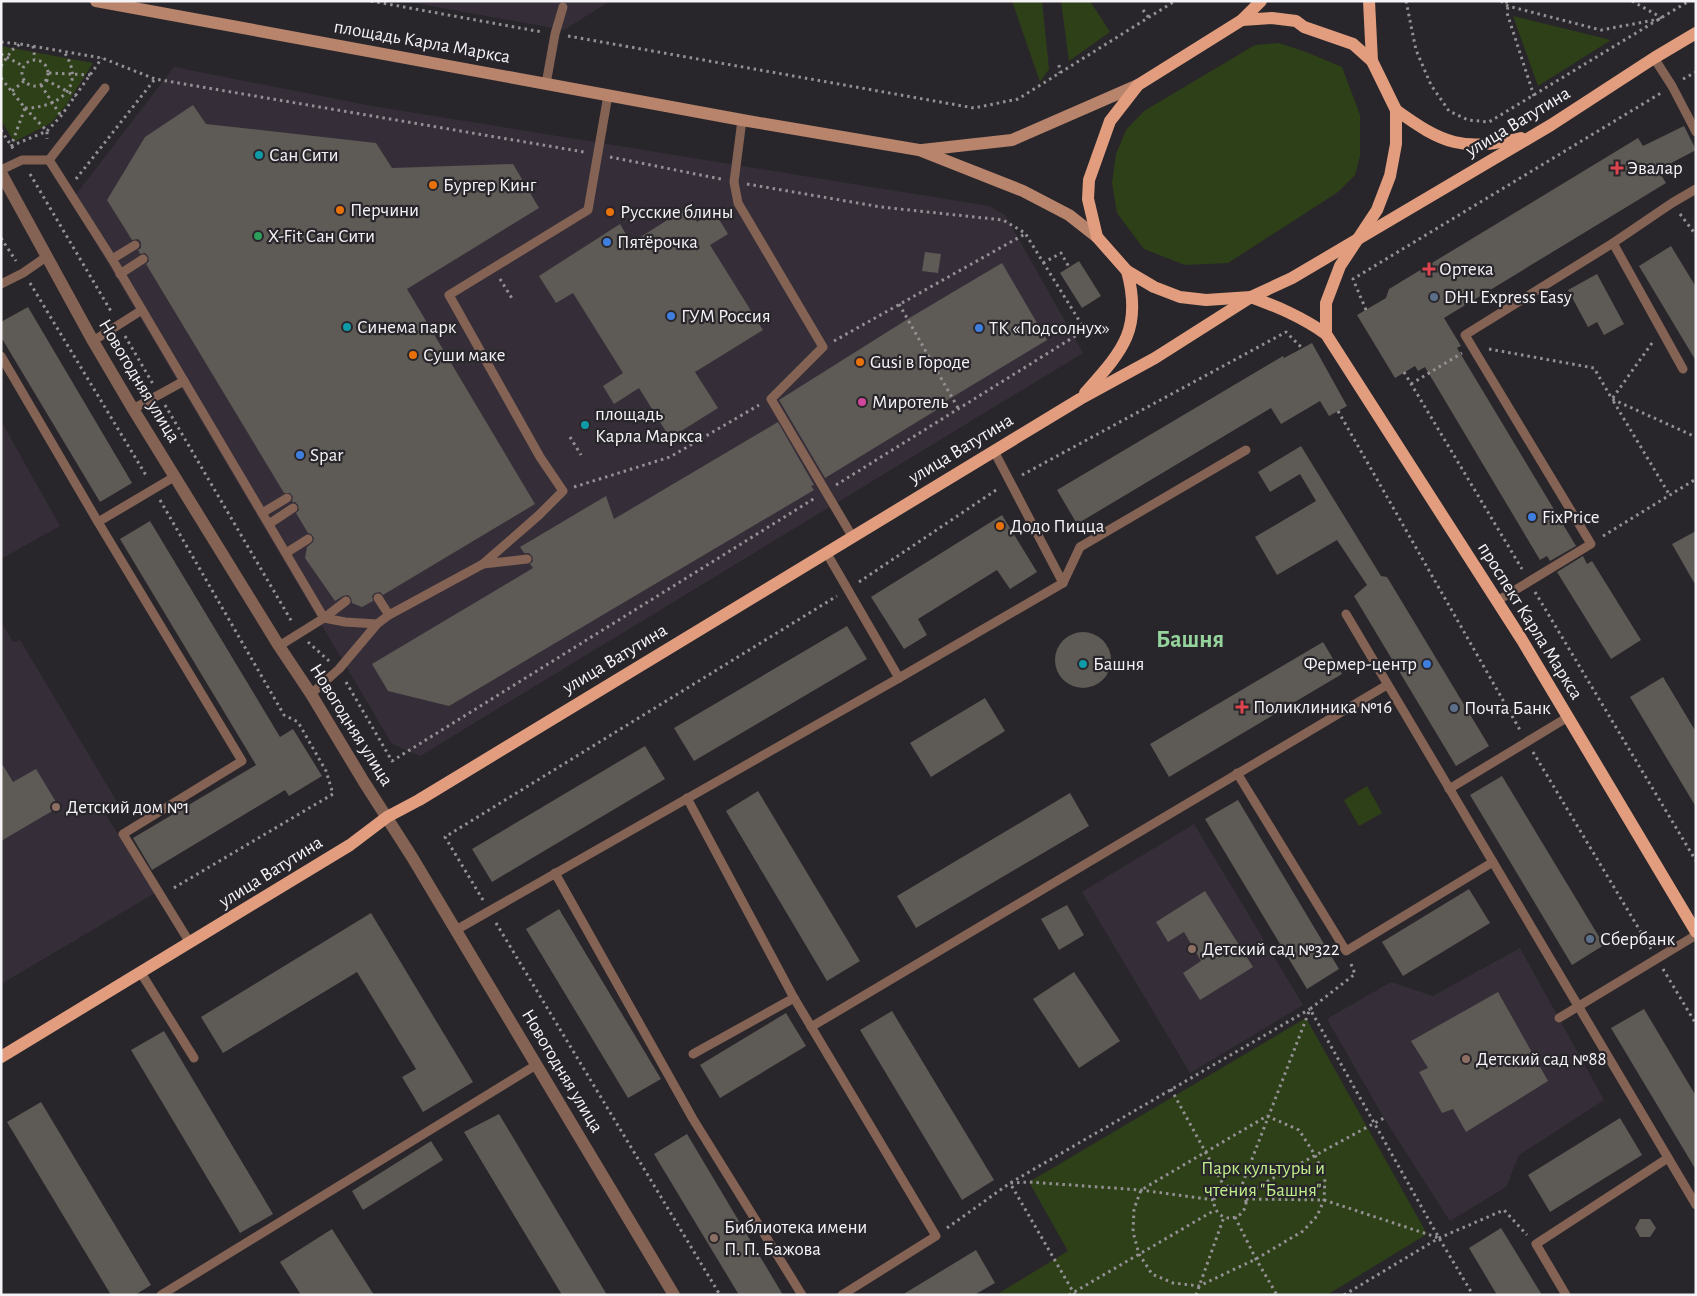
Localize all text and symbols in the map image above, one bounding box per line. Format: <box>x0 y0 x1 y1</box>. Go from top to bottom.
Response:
street label: площадь Карла Маркса <box>332 17 512 67</box>
street label: улица Ватутина <box>1462 83 1574 161</box>
place label: Сан Сити <box>269 146 339 165</box>
marker: Сан Сити <box>253 149 265 161</box>
place label: Эвалар <box>1627 159 1683 178</box>
marker: Эвалар <box>1611 162 1623 174</box>
place label: Бургер Кинг <box>443 176 537 195</box>
marker: Бургер Кинг <box>427 179 439 191</box>
place label: Перчини <box>350 201 419 220</box>
place label: Русские блины <box>620 203 733 222</box>
marker: Перчини <box>334 204 346 216</box>
marker: Русские блины <box>604 206 616 218</box>
place label: X-Fit Сан Сити <box>268 227 375 246</box>
marker: X-Fit Сан Сити <box>252 230 264 242</box>
place label: Пятёрочка <box>617 233 698 252</box>
marker: Пятёрочка <box>601 236 613 248</box>
place label: Ортека <box>1439 260 1494 279</box>
marker: Ортека <box>1423 263 1435 275</box>
place label: DHL Express Easy <box>1444 288 1572 307</box>
marker: DHL Express Easy <box>1428 291 1440 303</box>
place label: ГУМ Россия <box>681 307 771 326</box>
marker: ГУМ Россия <box>665 310 677 322</box>
street label: Новогодняя улица <box>95 316 183 446</box>
place label: Синема парк <box>357 318 457 337</box>
place label: ТК «Подсолнух» <box>989 319 1110 338</box>
marker: Синема парк <box>341 321 353 333</box>
marker: ТК «Подсолнух» <box>973 322 985 334</box>
place label: Суши маке <box>423 346 505 365</box>
marker: Суши маке <box>407 349 419 361</box>
place label: Gusi в Городе <box>870 353 970 372</box>
marker: Gusi в Городе <box>854 356 866 368</box>
place label: Миротель <box>872 393 948 412</box>
marker: Миротель <box>856 396 868 408</box>
place label: площадь Карла Маркса <box>595 405 703 446</box>
street label: улица Ватутина <box>905 410 1017 488</box>
marker: площадь Карла Маркса <box>579 419 591 431</box>
place label: Spar <box>310 446 343 465</box>
marker: Spar <box>294 449 306 461</box>
place label: FixPrice <box>1542 508 1600 527</box>
marker: FixPrice <box>1526 511 1538 523</box>
place label: Додо Пицца <box>1010 517 1105 536</box>
marker: Додо Пицца <box>994 520 1006 532</box>
street label: проспект Карла Маркса <box>1474 539 1586 703</box>
street label: улица Ватутина <box>559 620 671 698</box>
district label: Башня <box>1156 628 1224 652</box>
place label: Башня <box>1093 655 1144 674</box>
place label: Фермер-центр <box>1303 655 1417 674</box>
marker: Башня <box>1077 658 1089 670</box>
marker: Фермер-центр <box>1421 658 1433 670</box>
street label: Новогодняя улица <box>306 660 396 790</box>
place label: Поликлиника №16 <box>1253 698 1392 717</box>
place label: Почта Банк <box>1464 699 1551 718</box>
marker: Поликлиника №16 <box>1235 700 1249 714</box>
marker: Почта Банк <box>1448 702 1460 714</box>
place label: Детский дом №1 <box>66 798 190 817</box>
marker: Детский дом №1 <box>50 801 62 813</box>
street label: улица Ватутина <box>215 832 326 912</box>
place label: Сбербанк <box>1600 930 1676 949</box>
marker: Сбербанк <box>1584 933 1596 945</box>
place label: Детский сад №322 <box>1202 940 1340 959</box>
marker: Детский сад №322 <box>1186 943 1198 955</box>
street label: Новогодняя улица <box>518 1006 606 1136</box>
place label: Детский сад №88 <box>1476 1050 1607 1069</box>
marker: Детский сад №88 <box>1460 1053 1472 1065</box>
park label: Парк культуры и чтения "Башня" <box>1201 1159 1325 1200</box>
place label: Библиотека имени П. П. Бажова <box>724 1218 867 1259</box>
marker: Библиотека имени П. П. Бажова <box>708 1232 720 1244</box>

